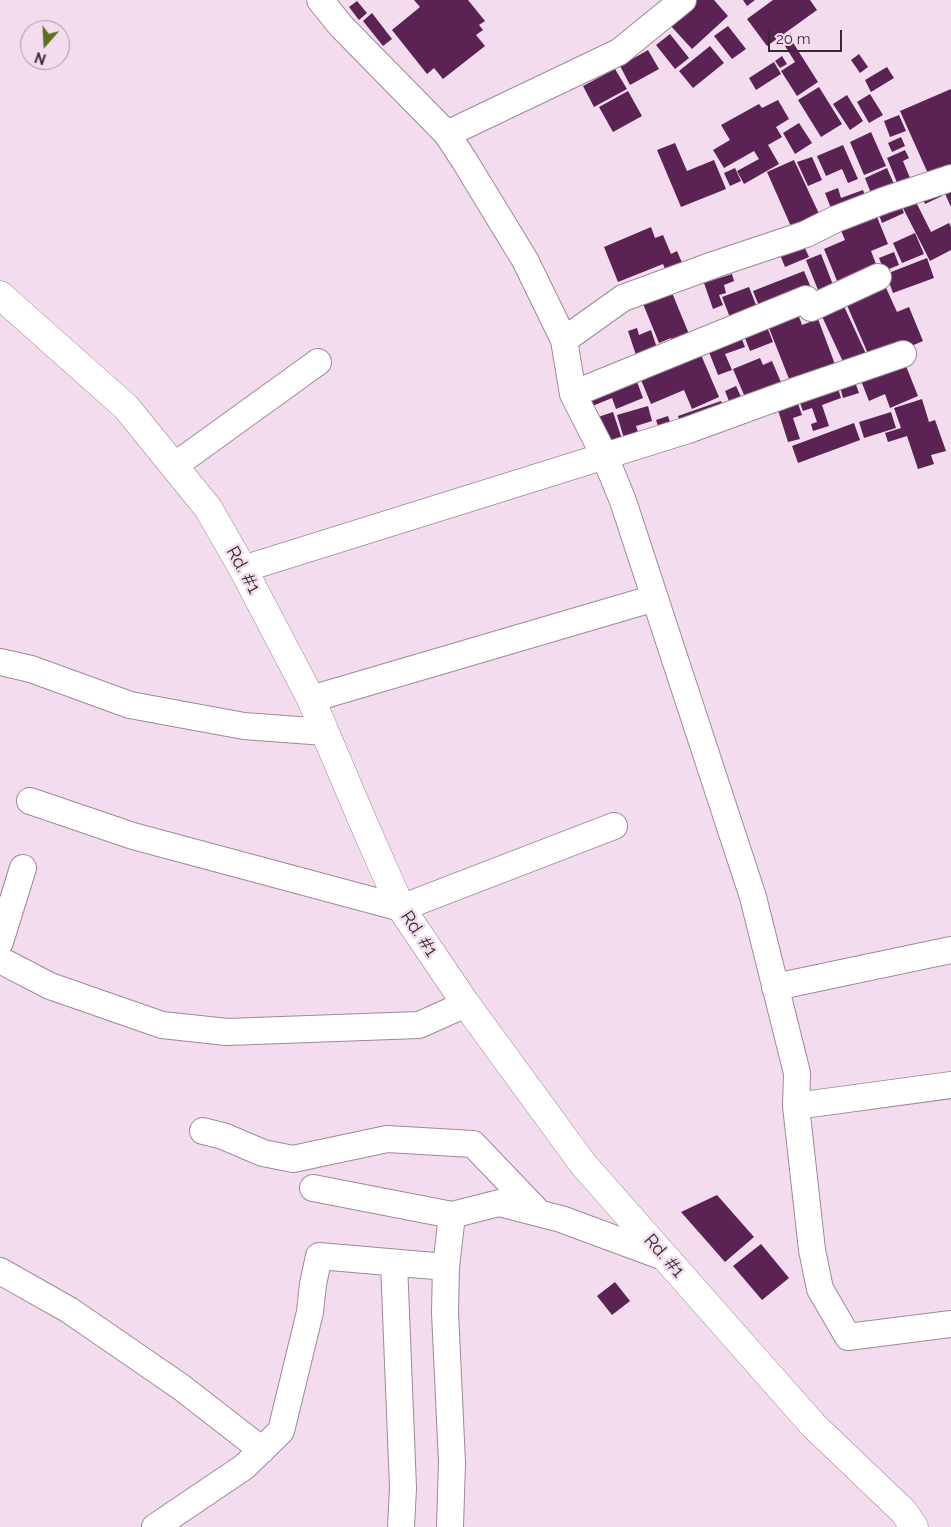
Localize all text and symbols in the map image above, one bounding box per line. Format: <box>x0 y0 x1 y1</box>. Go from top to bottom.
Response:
north arrow <box>20 20 70 70</box>
scale bar <box>771 20 845 52</box>
text: 20 m <box>776 30 811 48</box>
text: N <box>33 49 48 68</box>
street label: Rd. #1 <box>221 543 265 597</box>
street label: Rd. #1 <box>396 907 442 961</box>
street label: Rd. #1 <box>639 1230 689 1282</box>

